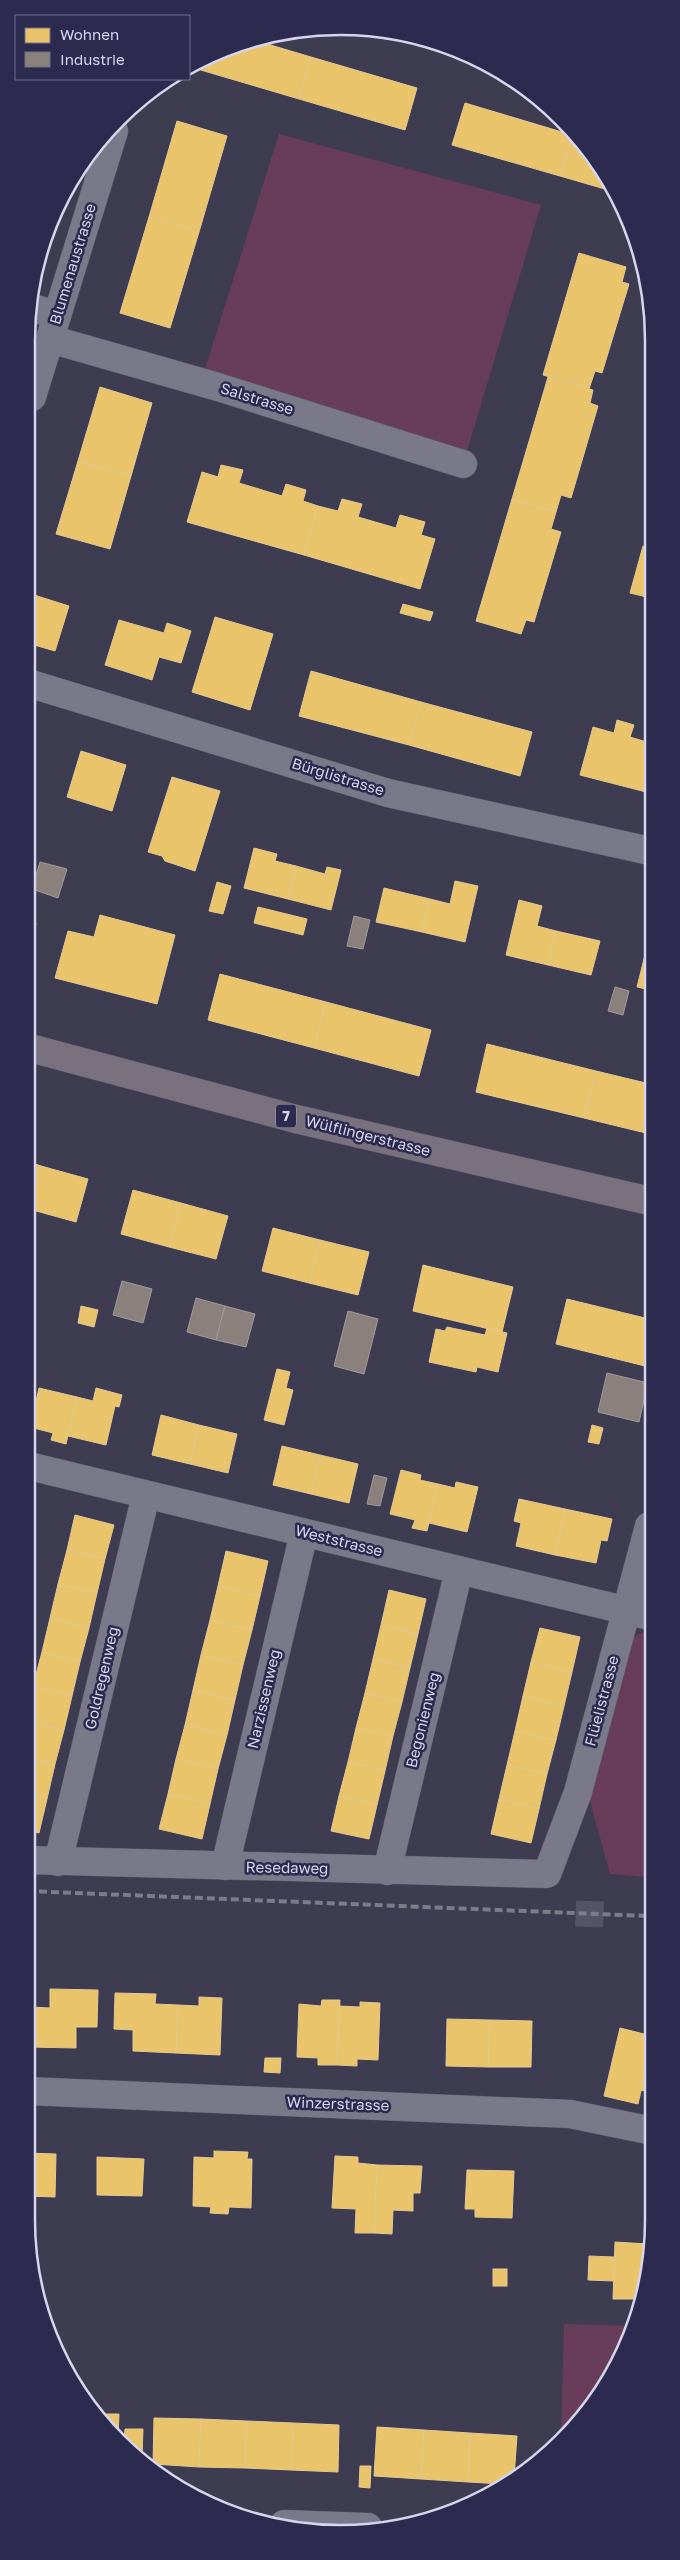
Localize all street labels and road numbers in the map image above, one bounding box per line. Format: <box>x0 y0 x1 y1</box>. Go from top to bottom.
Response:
street label: Blumenaustrasse <box>45 201 99 326</box>
street label: Salstrasse <box>219 378 296 418</box>
street label: Bürglistrasse <box>290 753 387 799</box>
road number: 7 <box>276 1104 296 1128</box>
street label: Wülflingerstrasse <box>304 1111 433 1159</box>
street label: Weststrasse <box>294 1521 385 1560</box>
street label: Goldregenweg <box>80 1625 122 1731</box>
street label: Narzissenweg <box>243 1647 283 1750</box>
street label: Flüelistrasse <box>580 1653 622 1748</box>
street label: Begonienweg <box>401 1670 443 1769</box>
street label: Resedaweg <box>245 1857 329 1877</box>
street label: Winzerstrasse <box>286 2092 390 2114</box>

